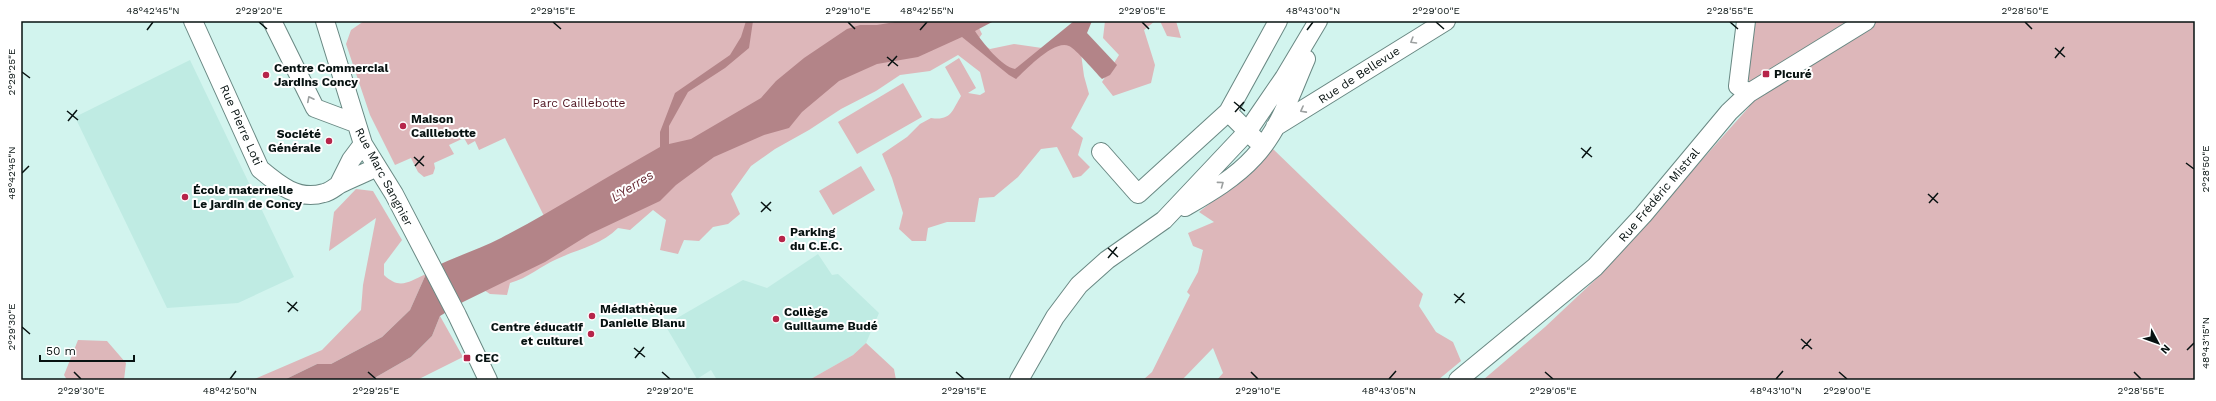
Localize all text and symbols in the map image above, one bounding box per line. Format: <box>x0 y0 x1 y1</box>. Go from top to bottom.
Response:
text: 48°42'45"N <box>126 5 180 16</box>
text: 2°29'20"E <box>235 5 283 16</box>
text: 2°29'15"E <box>531 5 575 16</box>
text: 2°29'10"E <box>825 5 871 16</box>
text: 48°42'55"N <box>900 5 954 16</box>
text: 2°29'05"E <box>1118 5 1166 16</box>
text: 48°43'00"N <box>1286 5 1340 16</box>
text: 2°29'00"E <box>1412 5 1460 16</box>
text: 2°28'55"E <box>1707 5 1753 16</box>
text: 2°28'50"E <box>2001 5 2049 16</box>
one-way arrow <box>1410 37 1417 44</box>
street label: Rue de Bellevue <box>1316 43 1402 107</box>
text: 2°29'25"E <box>6 49 17 95</box>
place label: Centre Commercial Jardins Concy <box>274 61 388 89</box>
place label: Picuré <box>1774 67 1812 81</box>
marker: Picuré <box>1761 69 1771 79</box>
marker: Centre Commercial Jardins Concy <box>261 70 271 80</box>
street label: Rue Pierre Loti <box>217 83 265 167</box>
one-way arrow <box>308 96 315 103</box>
park label: Parc Caillebotte <box>533 96 626 110</box>
one-way arrow <box>1299 105 1307 113</box>
place label: Maison Caillebotte <box>411 112 476 140</box>
marker: Maison Caillebotte <box>398 121 408 131</box>
street label: Rue Marc Sangnier <box>352 125 416 229</box>
place label: Société Générale <box>268 127 321 155</box>
marker: Société Générale <box>324 136 334 146</box>
street label: Rue Frédéric Mistral <box>1616 145 1703 245</box>
text: 2°28'50"E <box>2200 145 2211 193</box>
text: 48°42'45"N <box>6 146 17 200</box>
water label: L'Yerres <box>608 167 656 205</box>
one-way arrow <box>1216 182 1223 189</box>
place label: École maternelle Le jardin de Concy <box>193 183 302 211</box>
marker: École maternelle Le jardin de Concy <box>180 192 190 202</box>
place label: Parking du C.E.C. <box>790 225 842 253</box>
marker: Parking du C.E.C. <box>777 234 787 244</box>
place label: Médiathèque Danielle Bianu <box>600 302 685 330</box>
text: 2°29'30"E <box>6 303 17 351</box>
place label: Collège Guillaume Budé <box>784 305 878 333</box>
marker: Médiathèque Danielle Bianu <box>587 311 597 321</box>
marker: Collège Guillaume Budé <box>771 314 781 324</box>
text: 48°43'15"N <box>2200 317 2211 369</box>
place label: Centre éducatif et culturel <box>491 320 583 348</box>
north arrow <box>2138 323 2178 363</box>
marker: Centre éducatif et culturel <box>586 329 596 339</box>
scale bar <box>40 337 134 363</box>
text: N <box>2158 342 2173 357</box>
text: 50 m <box>46 344 76 358</box>
place label: CEC <box>475 351 499 365</box>
marker: CEC <box>462 353 472 363</box>
text: 2°29'30"E <box>57 385 105 396</box>
text: 48°42'50"N <box>203 385 257 396</box>
text: 2°29'25"E <box>353 385 399 396</box>
text: 2°29'20"E <box>646 385 694 396</box>
text: 2°29'15"E <box>942 385 986 396</box>
text: 2°29'10"E <box>1235 385 1281 396</box>
text: 48°43'05"N <box>1362 385 1416 396</box>
text: 2°29'05"E <box>1529 385 1577 396</box>
text: 48°43'10"N <box>1750 385 1802 396</box>
text: 2°29'00"E <box>1823 385 1871 396</box>
text: 2°28'55"E <box>2118 385 2164 396</box>

